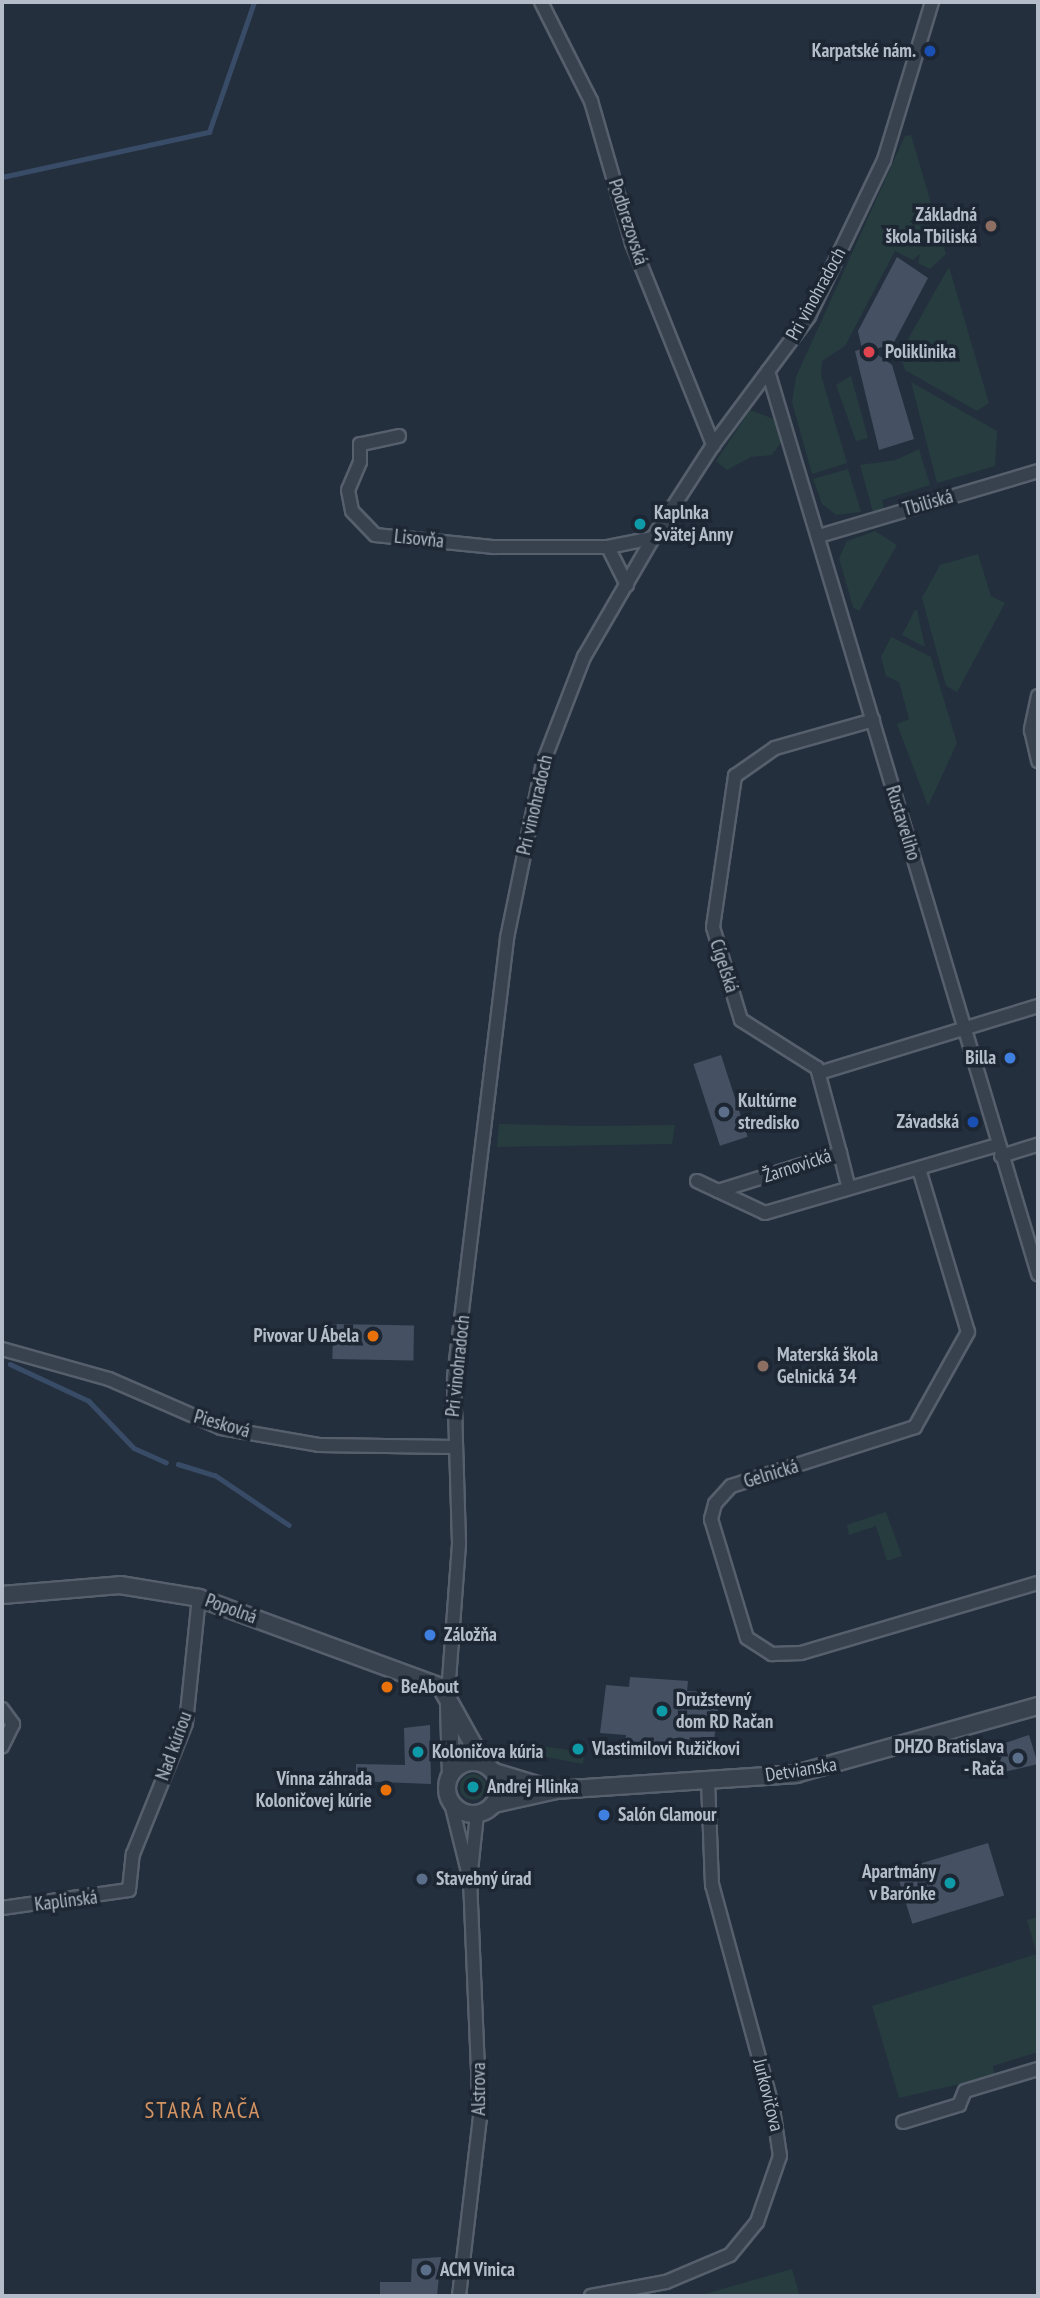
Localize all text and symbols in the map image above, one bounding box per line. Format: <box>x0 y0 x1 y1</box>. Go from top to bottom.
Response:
place label: Karpatské nám. <box>812 40 916 62</box>
marker: Karpatské nám. <box>922 43 938 59</box>
street label: Podbrezovská <box>603 176 653 268</box>
place label: Základná škola Tbiliská <box>885 204 977 248</box>
marker: Základná škola Tbiliská <box>983 218 999 234</box>
street label: Pri vinohradoch <box>781 244 851 344</box>
place label: Poliklinika <box>885 341 956 363</box>
marker: Poliklinika <box>859 342 879 362</box>
street label: Tbiliská <box>900 485 956 521</box>
place label: Kaplnka Svätej Anny <box>654 502 734 546</box>
marker: Kaplnka Svätej Anny <box>632 516 648 532</box>
street label: Lisovňa <box>393 525 445 553</box>
street label: Pri vinohradoch <box>512 753 558 857</box>
street label: Rustaveliho <box>881 783 925 863</box>
street label: Cígeľská <box>705 936 743 996</box>
place label: Billa <box>965 1047 996 1069</box>
marker: Billa <box>1002 1050 1018 1066</box>
place label: Kultúrne stredisko <box>738 1090 799 1134</box>
marker: Kultúrne stredisko <box>716 1104 732 1120</box>
place label: Závadská <box>896 1111 959 1133</box>
marker: Závadská <box>965 1114 981 1130</box>
street label: Žarnovická <box>760 1144 834 1188</box>
street label: Pri vinohradoch <box>441 1314 475 1418</box>
place label: Pivovar U Ábela <box>253 1325 359 1347</box>
marker: Pivovar U Ábela <box>365 1328 381 1344</box>
place label: Materská škola Gelnická 34 <box>777 1344 878 1388</box>
marker: Materská škola Gelnická 34 <box>755 1358 771 1374</box>
street label: Piesková <box>191 1405 253 1443</box>
street label: Gelnická <box>741 1455 801 1493</box>
street label: Popolná <box>202 1589 260 1629</box>
place label: Záložňa <box>444 1624 497 1646</box>
marker: Záložňa <box>422 1627 438 1643</box>
place label: BeAbout <box>401 1676 459 1698</box>
marker: BeAbout <box>379 1679 395 1695</box>
place label: Družstevný dom RD Račan <box>676 1689 773 1733</box>
marker: Družstevný dom RD Račan <box>654 1703 670 1719</box>
street label: Nad kúriou <box>151 1709 197 1783</box>
place label: DHZO Bratislava - Rača <box>894 1736 1004 1780</box>
place label: Vlastimilovi Ružičkovi <box>592 1738 740 1760</box>
place label: Koloničova kúria <box>432 1741 543 1763</box>
marker: Vlastimilovi Ružičkovi <box>570 1741 586 1757</box>
marker: Koloničova kúria <box>410 1744 426 1760</box>
marker: DHZO Bratislava - Rača <box>1010 1750 1026 1766</box>
street label: Detvianska <box>764 1753 838 1787</box>
place label: Vínna záhrada Koloničovej kúrie <box>256 1768 372 1812</box>
place label: Andrej Hlinka <box>487 1776 579 1798</box>
marker: Andrej Hlinka <box>465 1779 481 1795</box>
marker: Vínna záhrada Koloničovej kúrie <box>378 1782 394 1798</box>
place label: Salón Glamour <box>618 1804 717 1826</box>
marker: Salón Glamour <box>596 1807 612 1823</box>
place label: Apartmány v Barónke <box>862 1861 936 1905</box>
place label: Stavebný úrad <box>436 1868 532 1890</box>
marker: Stavebný úrad <box>414 1871 430 1887</box>
marker: Apartmány v Barónke <box>942 1875 958 1891</box>
street label: Kaplinská <box>33 1886 99 1916</box>
street label: Jurkovičova <box>748 2056 788 2134</box>
street label: Alstrova <box>468 2062 490 2116</box>
district label: STARÁ RAČA <box>145 2096 261 2124</box>
place label: ACM Vinica <box>440 2259 515 2281</box>
marker: ACM Vinica <box>418 2262 434 2278</box>

